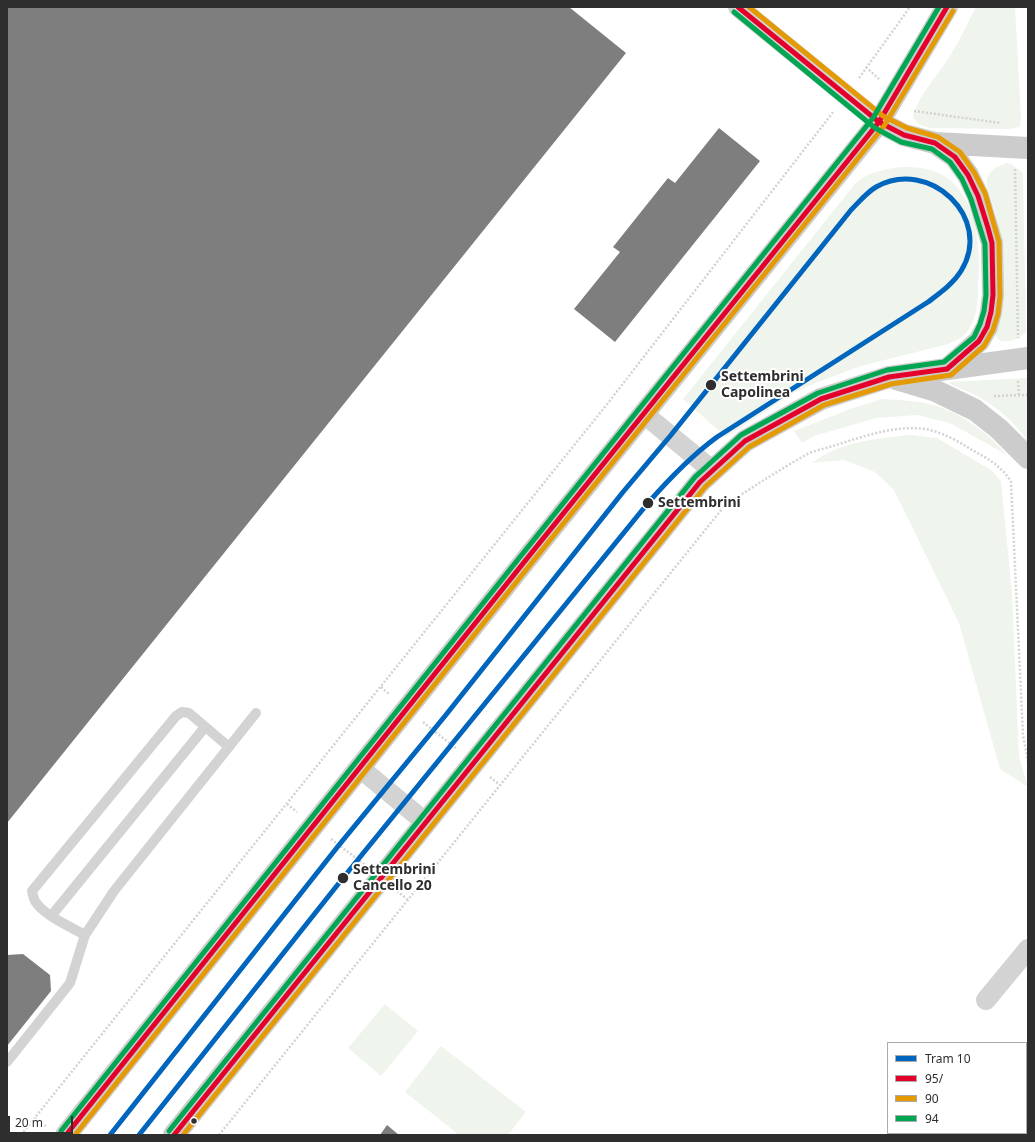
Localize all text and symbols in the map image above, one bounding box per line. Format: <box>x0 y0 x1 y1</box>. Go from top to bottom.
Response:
place label: Settembrini Capolinea <box>721 369 804 402</box>
marker: Settembrini Capolinea <box>704 378 718 392</box>
place label: Settembrini <box>658 495 741 511</box>
marker: Settembrini <box>641 496 655 510</box>
place label: Settembrini Cancello 20 <box>353 862 436 894</box>
marker: Settembrini Cancello 20 <box>336 871 350 885</box>
legend <box>887 1042 1027 1134</box>
text: Tram 10 <box>925 1050 971 1067</box>
text: 95/ <box>925 1070 943 1087</box>
text: 90 <box>925 1090 939 1107</box>
scale bar <box>10 1108 75 1134</box>
text: 94 <box>925 1110 939 1127</box>
text: 20 m <box>15 1114 43 1131</box>
unlabelled marker <box>189 1116 199 1126</box>

